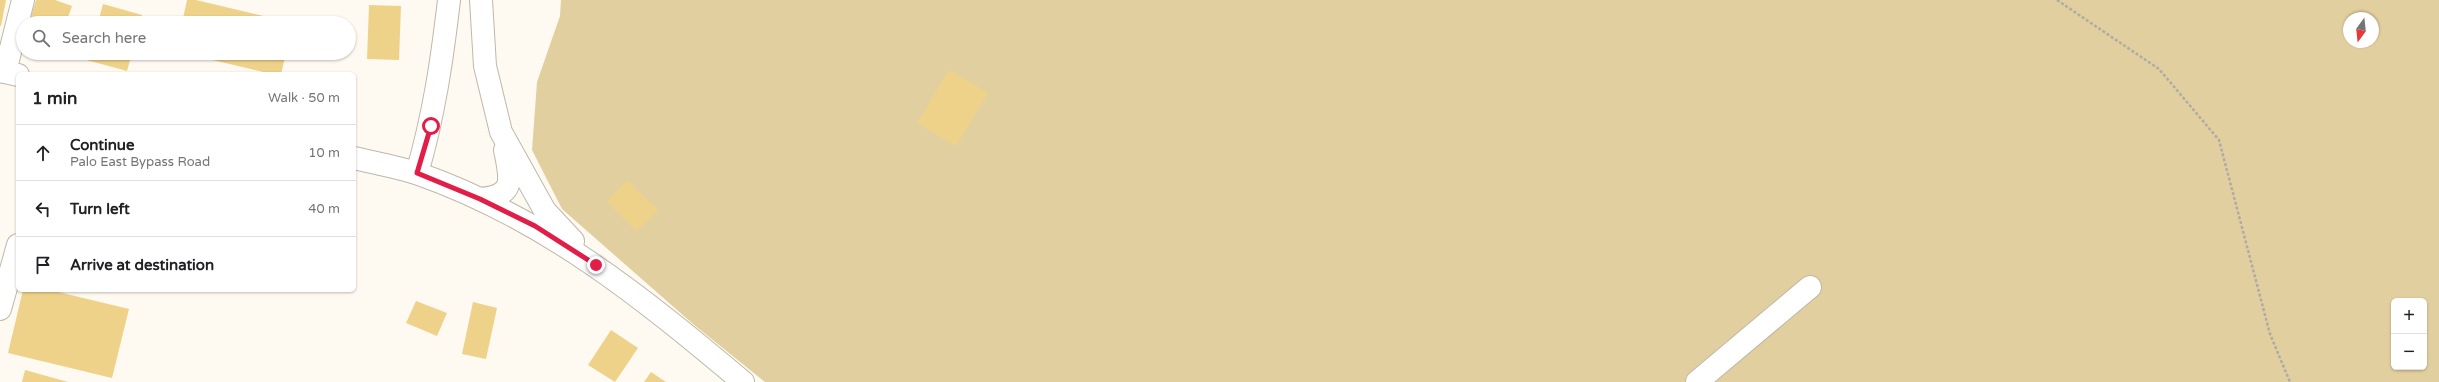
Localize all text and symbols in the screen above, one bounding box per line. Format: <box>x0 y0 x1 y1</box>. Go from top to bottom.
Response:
north arrow <box>2343 12 2379 48</box>
search box <box>16 16 356 60</box>
icon: search <box>30 27 52 49</box>
text: Search here <box>62 29 146 47</box>
text: 1 min <box>32 88 77 109</box>
text: Walk · 50 m <box>268 90 340 106</box>
route start <box>422 117 440 135</box>
text: Continue <box>70 136 134 154</box>
icon: ahead <box>32 142 54 164</box>
text: 10 m <box>308 145 340 161</box>
text: Palo East Bypass Road <box>70 154 210 170</box>
icon: left <box>32 198 54 220</box>
text: Turn left <box>70 200 130 218</box>
text: 40 m <box>308 201 340 217</box>
icon: arrive <box>32 254 54 276</box>
text: Arrive at destination <box>70 256 214 274</box>
route end <box>587 256 605 274</box>
map controls <box>2391 298 2427 370</box>
button: + <box>2391 298 2427 334</box>
button: − <box>2391 334 2427 370</box>

